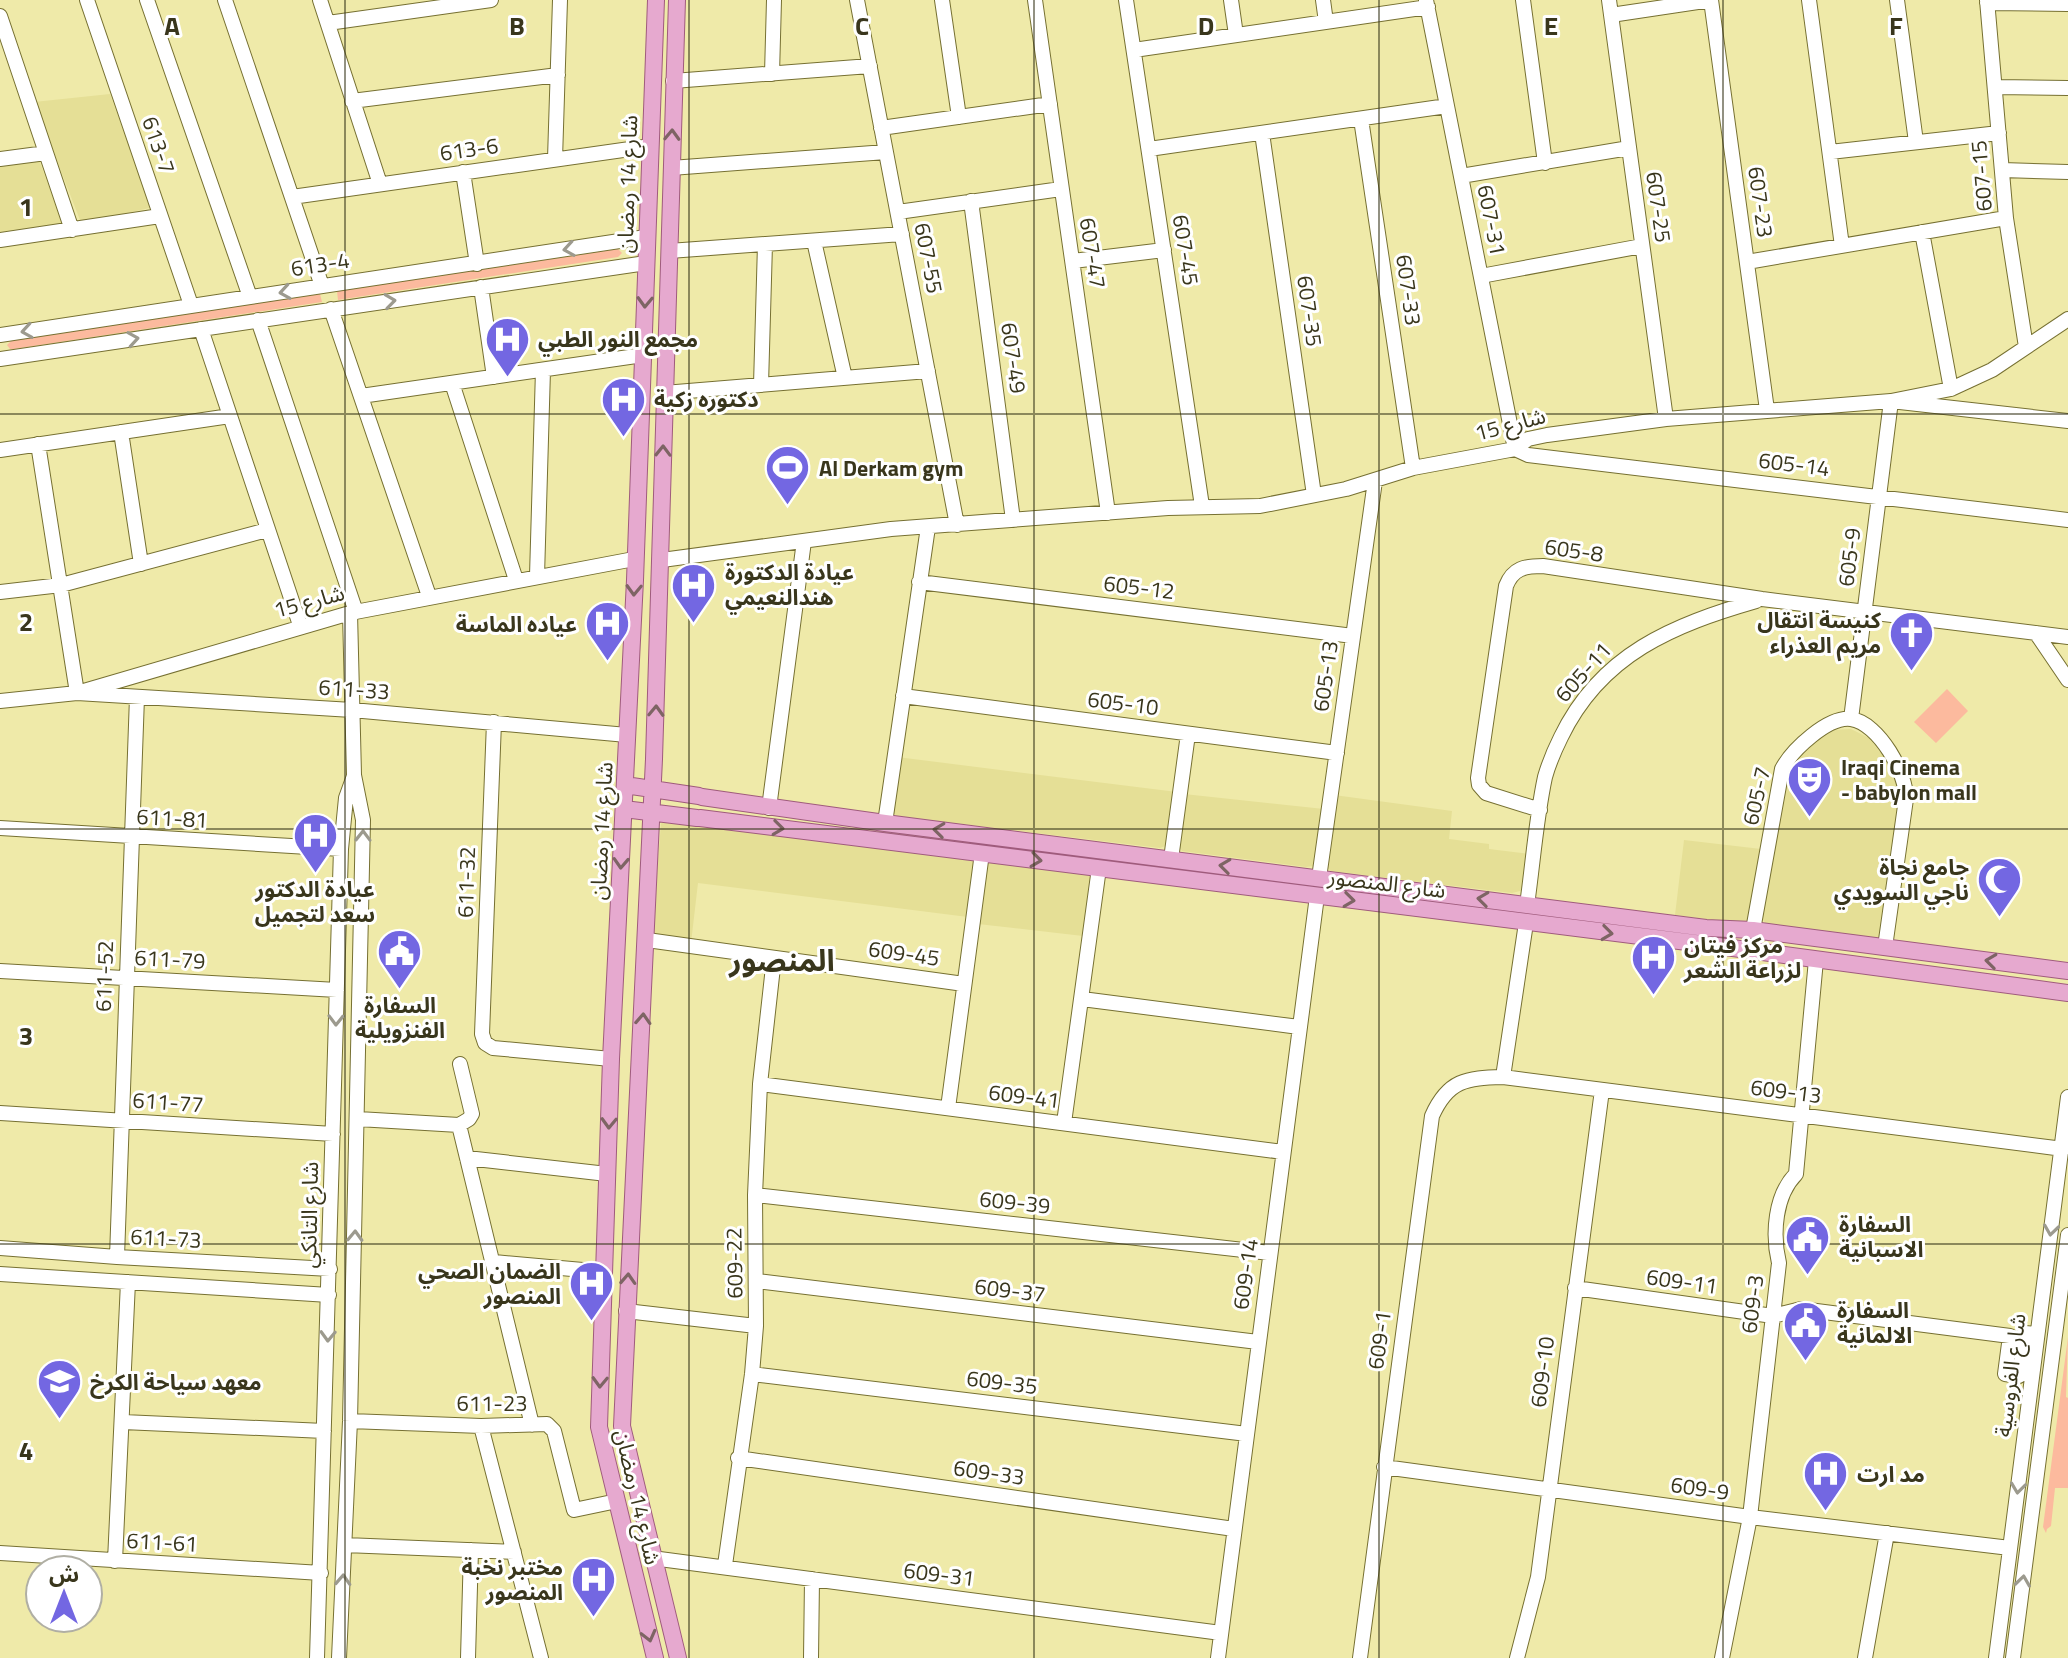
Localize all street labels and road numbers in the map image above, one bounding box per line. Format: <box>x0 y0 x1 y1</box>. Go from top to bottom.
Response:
street label: 613-7 <box>133 112 185 178</box>
street label: شارع 14 رمضان <box>608 114 646 254</box>
street label: 613-6 <box>437 128 501 170</box>
street label: 607-15 <box>1961 139 2001 213</box>
street label: 607-23 <box>1739 164 1783 240</box>
street label: 607-25 <box>1637 169 1681 245</box>
street label: 607-31 <box>1469 182 1515 258</box>
street label: 607-45 <box>1164 212 1208 288</box>
street label: 607-47 <box>1071 215 1115 291</box>
street label: 607-55 <box>906 220 952 296</box>
street label: 613-4 <box>288 243 352 285</box>
street label: 607-33 <box>1387 252 1431 328</box>
street label: 607-35 <box>1288 273 1332 349</box>
street label: 607-49 <box>992 320 1036 396</box>
street label: شارع 15 <box>1471 398 1549 450</box>
street label: 605-14 <box>1757 443 1831 485</box>
street label: 605-9 <box>1829 526 1869 588</box>
street label: 605-8 <box>1542 529 1606 571</box>
street label: 605-12 <box>1102 566 1176 608</box>
street label: شارع 15 <box>270 575 348 627</box>
street label: 605-11 <box>1547 634 1619 710</box>
street label: 605-13 <box>1303 638 1347 714</box>
street label: 611-33 <box>317 670 391 708</box>
street label: 605-10 <box>1086 682 1160 724</box>
street label: شارع 14 رمضان <box>580 761 622 901</box>
street label: 605-7 <box>1733 763 1779 829</box>
street label: 611-81 <box>136 799 208 837</box>
street label: 611-32 <box>448 846 484 918</box>
street label: شارع المنصور <box>1325 859 1448 907</box>
street label: 609-45 <box>866 931 942 975</box>
street label: 611-52 <box>86 940 122 1012</box>
street label: 611-79 <box>134 940 206 978</box>
street label: 609-13 <box>1749 1070 1823 1112</box>
street label: 609-41 <box>987 1075 1061 1117</box>
street label: 611-77 <box>131 1083 205 1121</box>
street label: شارع التانكي <box>291 1161 327 1269</box>
street label: 609-39 <box>978 1181 1052 1223</box>
street label: 611-73 <box>130 1219 202 1257</box>
street label: 609-22 <box>716 1227 752 1299</box>
street label: 609-14 <box>1223 1236 1267 1312</box>
street label: 609-11 <box>1644 1259 1720 1303</box>
street label: 609-37 <box>973 1269 1047 1311</box>
street label: 609-3 <box>1732 1273 1772 1335</box>
street label: 609-1 <box>1358 1308 1400 1372</box>
street label: شارع الفروسية <box>1986 1311 2034 1439</box>
street label: 609-10 <box>1521 1335 1563 1409</box>
street label: 609-35 <box>965 1361 1039 1403</box>
street label: 611-23 <box>456 1386 528 1420</box>
street label: شارع 14 رمضان <box>606 1426 670 1568</box>
street label: 609-33 <box>951 1450 1027 1494</box>
street label: 609-9 <box>1668 1467 1732 1509</box>
street label: 611-61 <box>126 1523 198 1561</box>
street label: 609-31 <box>902 1553 976 1595</box>

